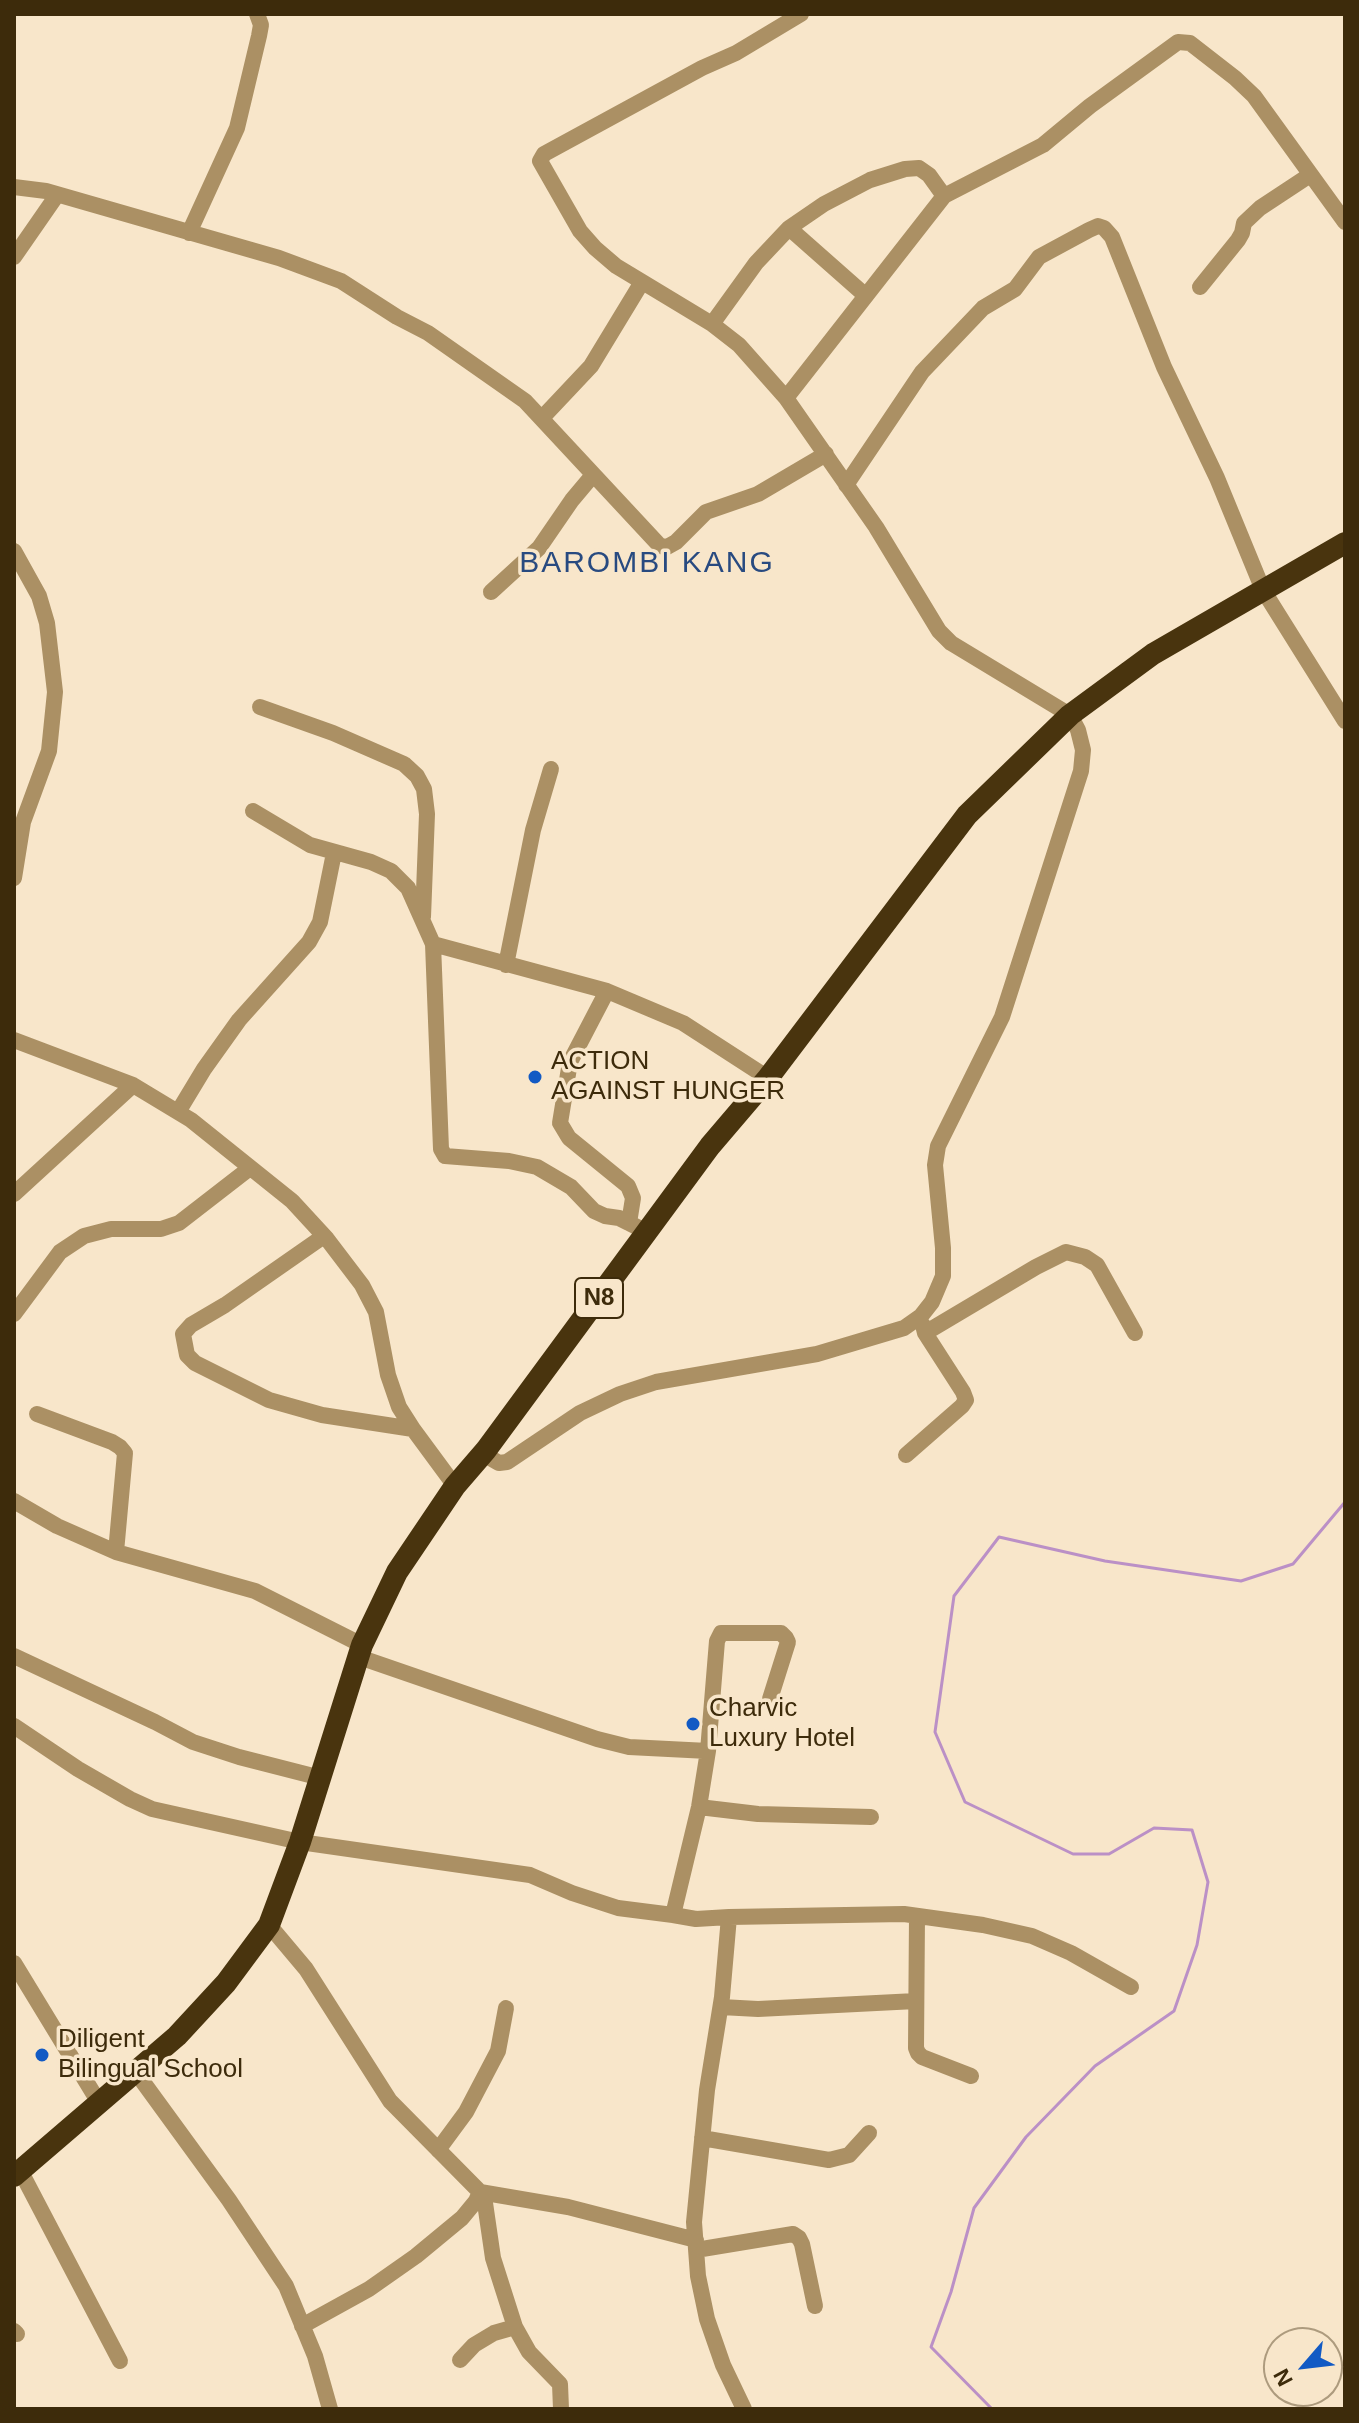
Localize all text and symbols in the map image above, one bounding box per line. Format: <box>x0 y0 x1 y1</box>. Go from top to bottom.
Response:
district label: BAROMBI KANG <box>519 546 775 582</box>
place label: ACTION AGAINST HUNGER <box>551 1046 785 1108</box>
marker: ACTION AGAINST HUNGER <box>526 1068 544 1086</box>
road number: N8 <box>575 1278 623 1318</box>
place label: Charvic Luxury Hotel <box>709 1693 855 1754</box>
marker: Charvic Luxury Hotel <box>684 1715 702 1733</box>
place label: Diligent Bilingual School <box>58 2024 243 2086</box>
marker: Diligent Bilingual School <box>33 2046 51 2064</box>
north arrow <box>1263 2327 1343 2407</box>
text: N <box>1268 2365 1298 2390</box>

